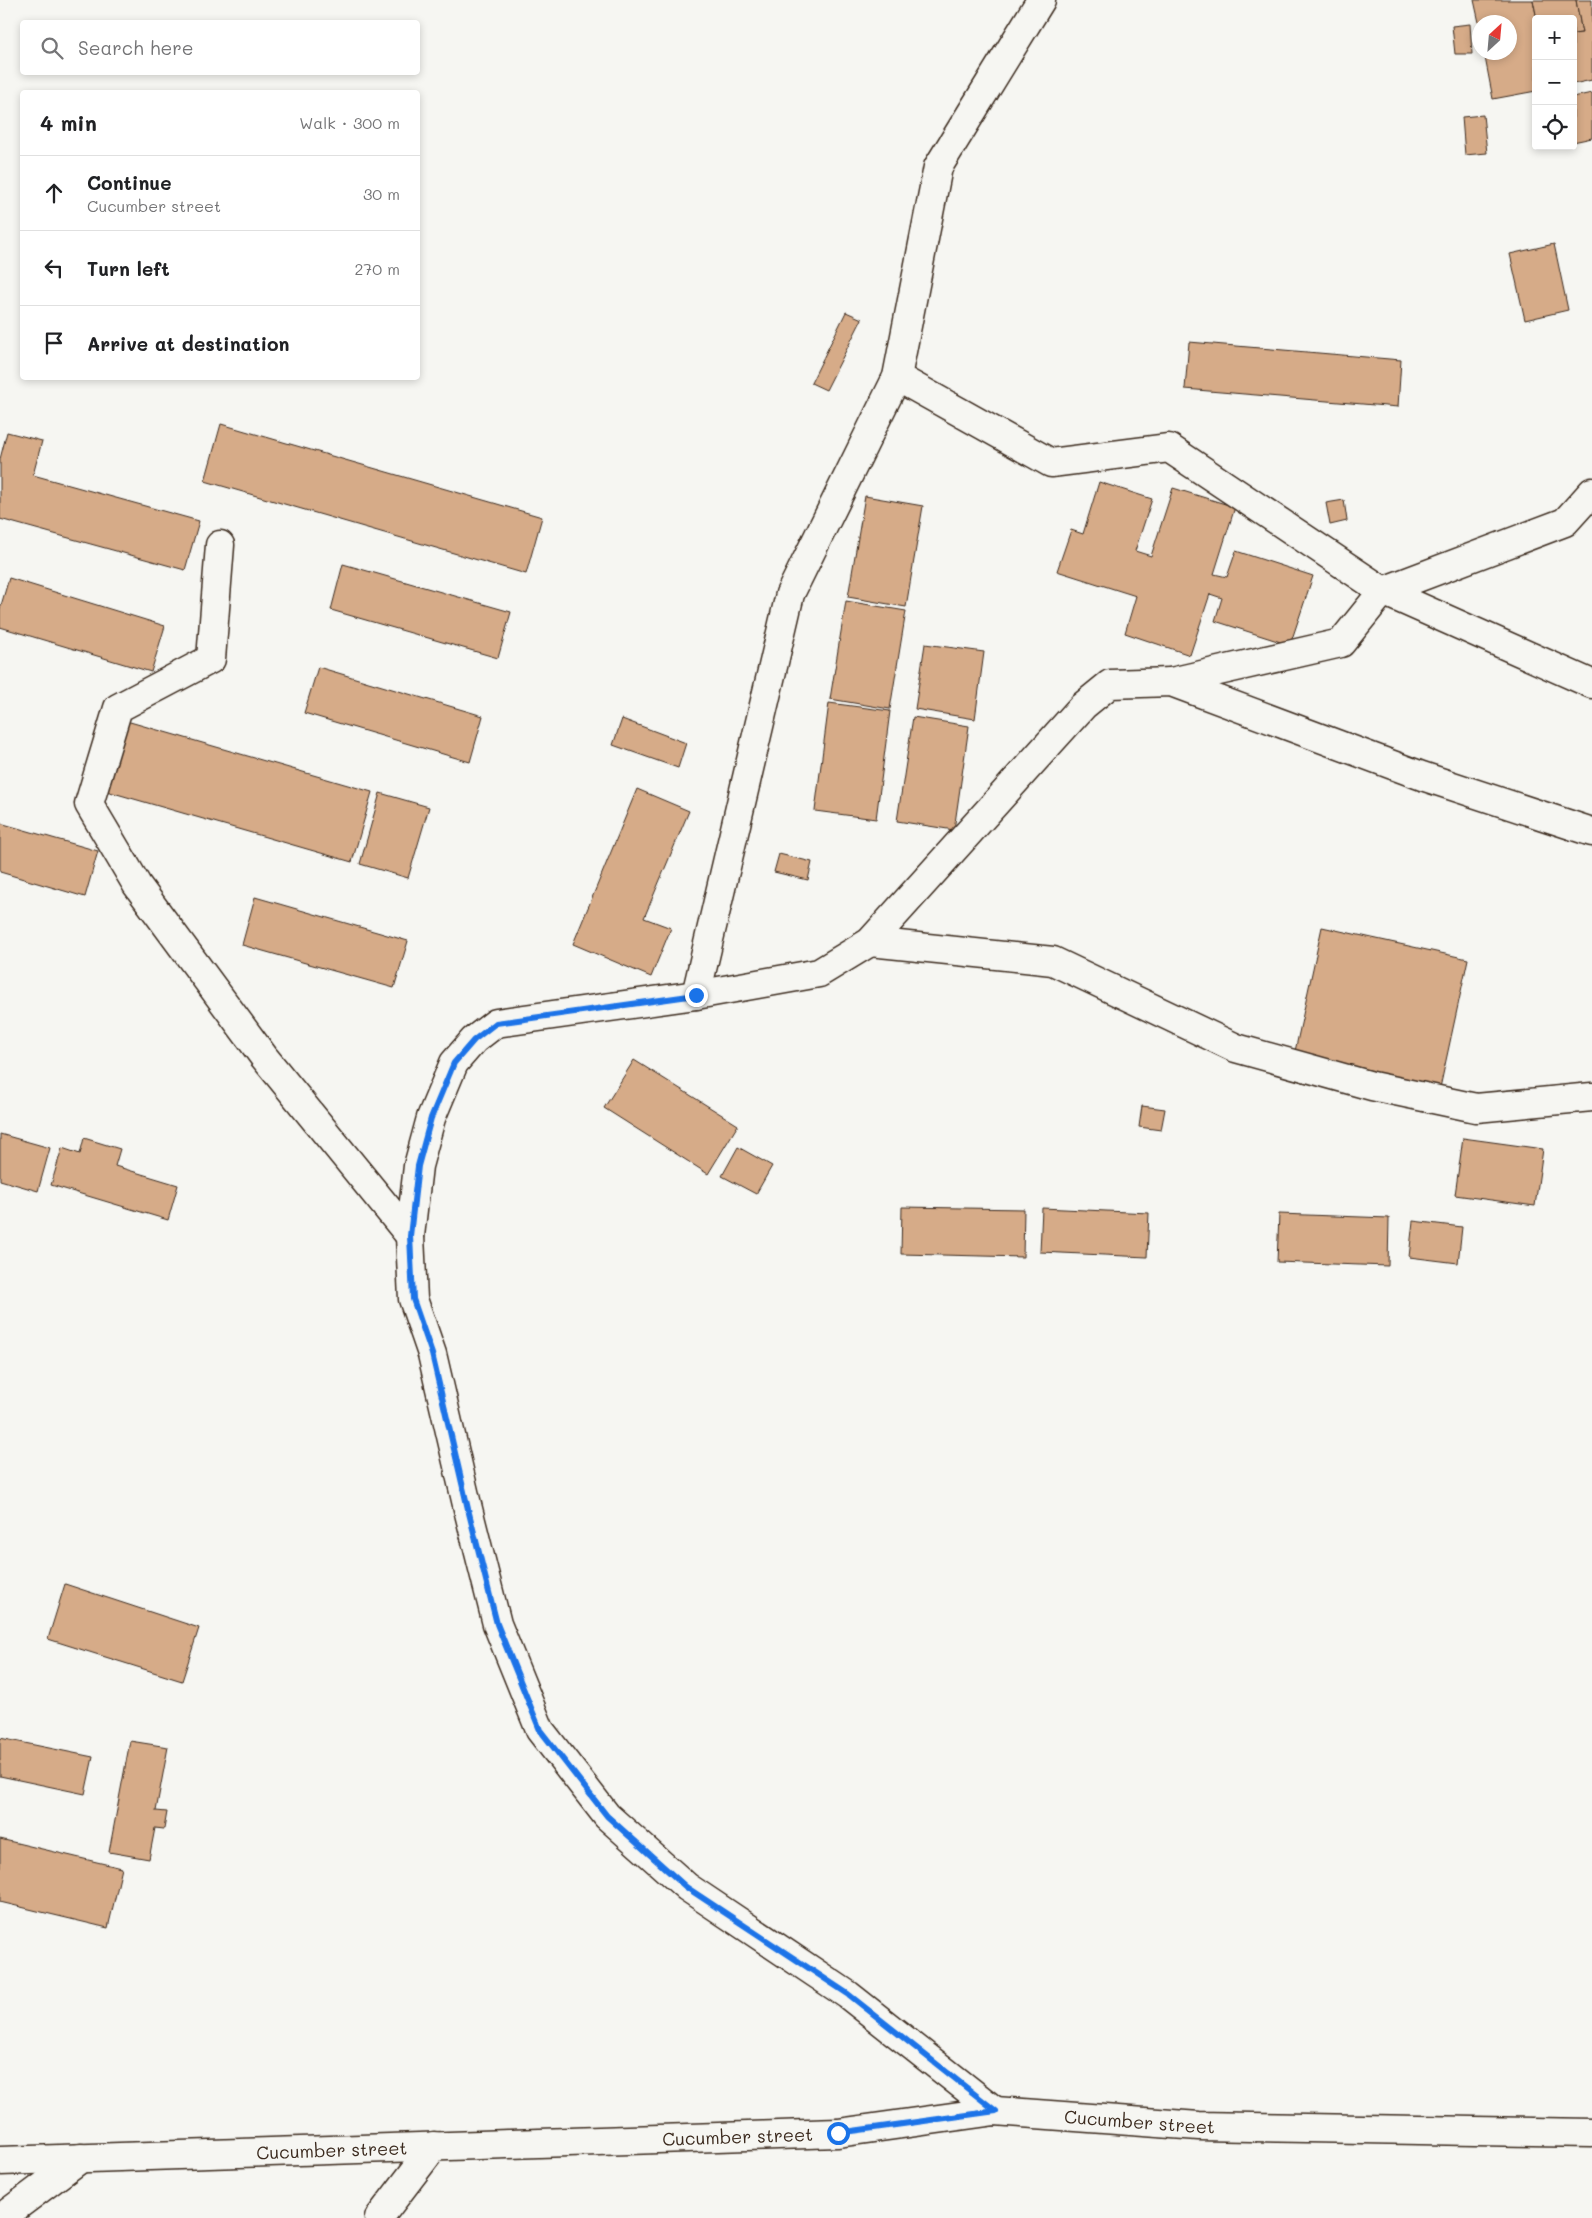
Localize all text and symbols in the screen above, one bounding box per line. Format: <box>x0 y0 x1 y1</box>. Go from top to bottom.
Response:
north arrow <box>1472 15 1517 60</box>
map controls <box>1532 15 1577 150</box>
button: + <box>1532 15 1577 60</box>
search box <box>20 20 420 75</box>
icon: search <box>38 34 66 62</box>
text: Search here <box>78 35 194 60</box>
button: − <box>1532 60 1577 105</box>
button: locate <box>1532 105 1577 150</box>
text: 4 min <box>40 109 97 136</box>
text: Walk · 300 m <box>299 112 400 133</box>
text: Continue <box>87 170 172 195</box>
icon: ahead <box>40 179 68 207</box>
text: 30 m <box>363 183 400 204</box>
text: Cucumber street <box>87 195 221 216</box>
icon: left <box>40 254 68 282</box>
text: Turn left <box>87 256 170 281</box>
text: 270 m <box>354 258 400 279</box>
icon: arrive <box>40 329 68 357</box>
text: Arrive at destination <box>87 331 290 356</box>
route end <box>685 984 708 1007</box>
street label: Cucumber street <box>1063 2104 1215 2138</box>
street label: Cucumber street <box>662 2122 813 2151</box>
route start <box>827 2122 850 2145</box>
street label: Cucumber street <box>256 2135 408 2164</box>

